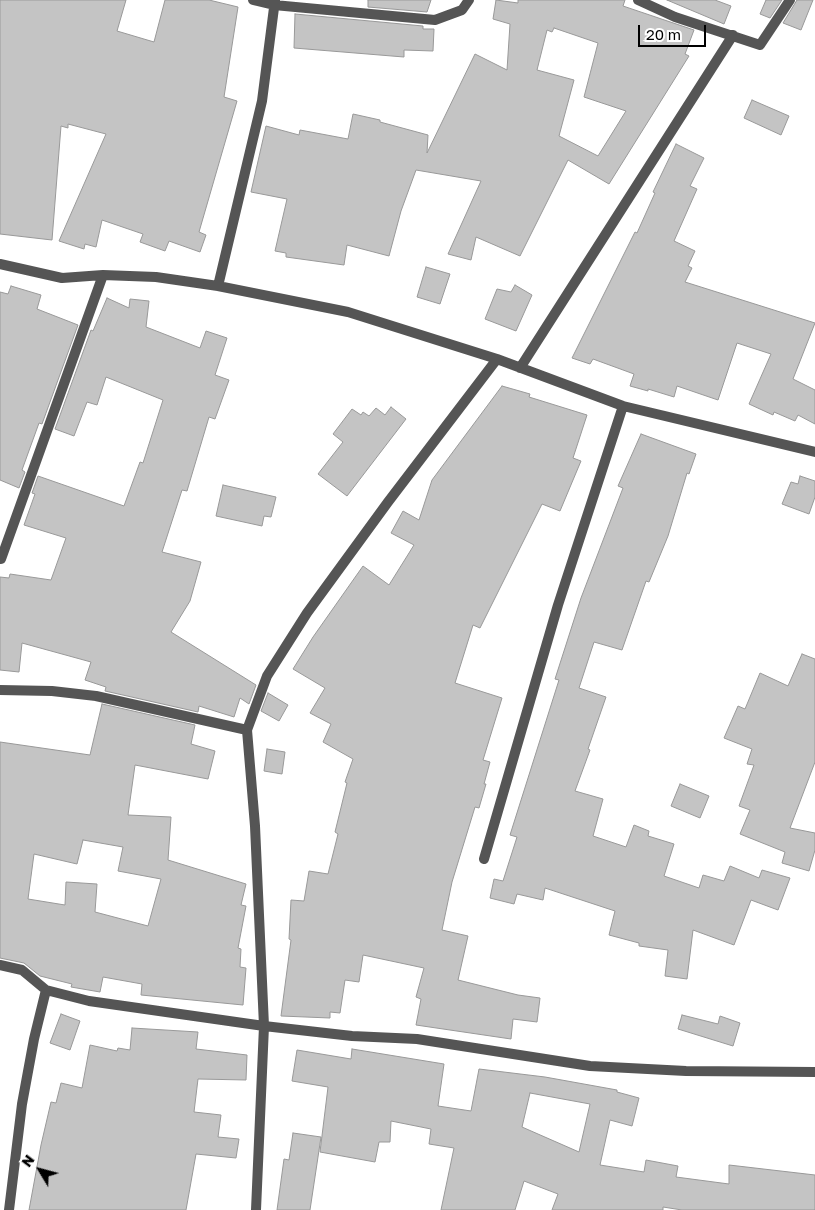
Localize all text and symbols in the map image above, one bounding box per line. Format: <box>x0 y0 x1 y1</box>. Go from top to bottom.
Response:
scale bar <box>640 15 708 47</box>
text: 20 m <box>646 25 681 43</box>
north arrow <box>15 1145 65 1195</box>
text: N <box>18 1151 38 1170</box>

